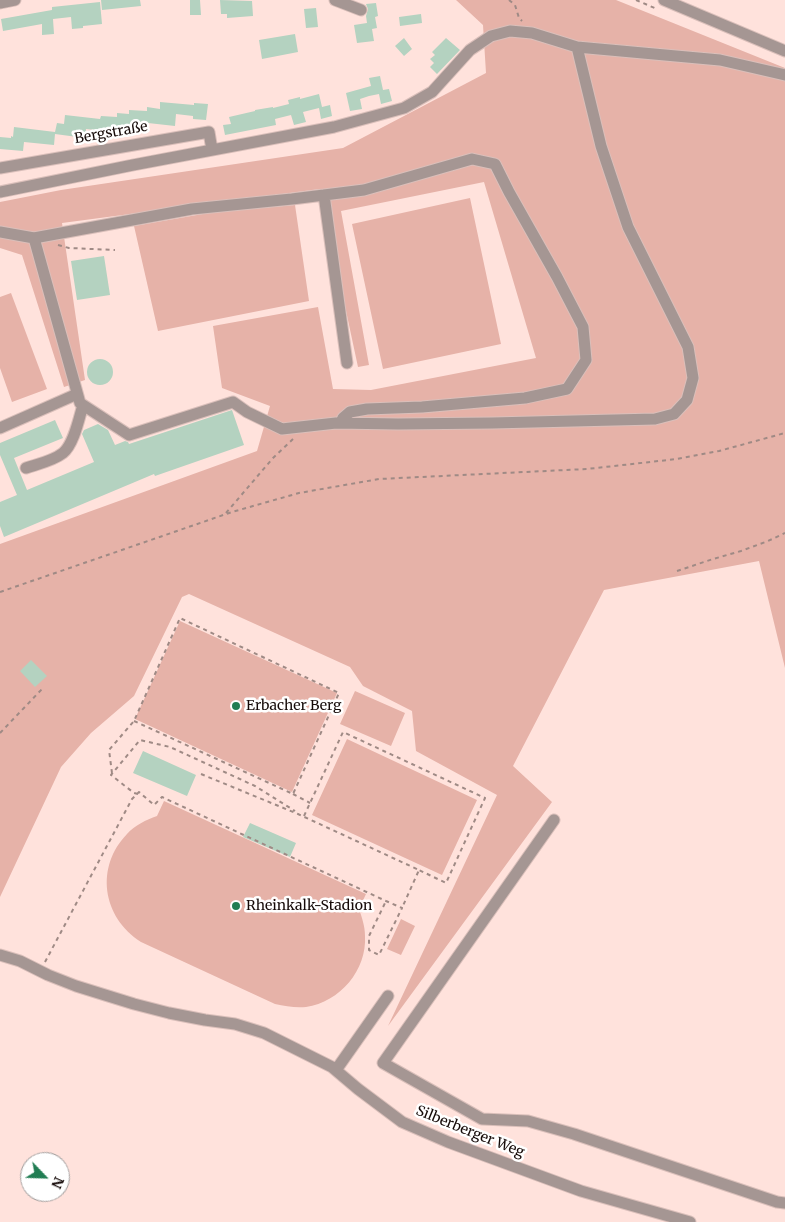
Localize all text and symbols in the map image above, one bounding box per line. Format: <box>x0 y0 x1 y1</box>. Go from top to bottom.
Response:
street label: Bergstraße <box>73 118 149 148</box>
place label: Erbacher Berg <box>246 698 342 714</box>
marker: Erbacher Berg <box>230 700 242 712</box>
place label: Rheinkalk-Stadion <box>246 898 372 914</box>
marker: Rheinkalk-Stadion <box>230 900 242 912</box>
street label: Silberberger Weg <box>413 1103 527 1161</box>
north arrow <box>20 1152 70 1202</box>
text: N <box>47 1174 68 1191</box>

